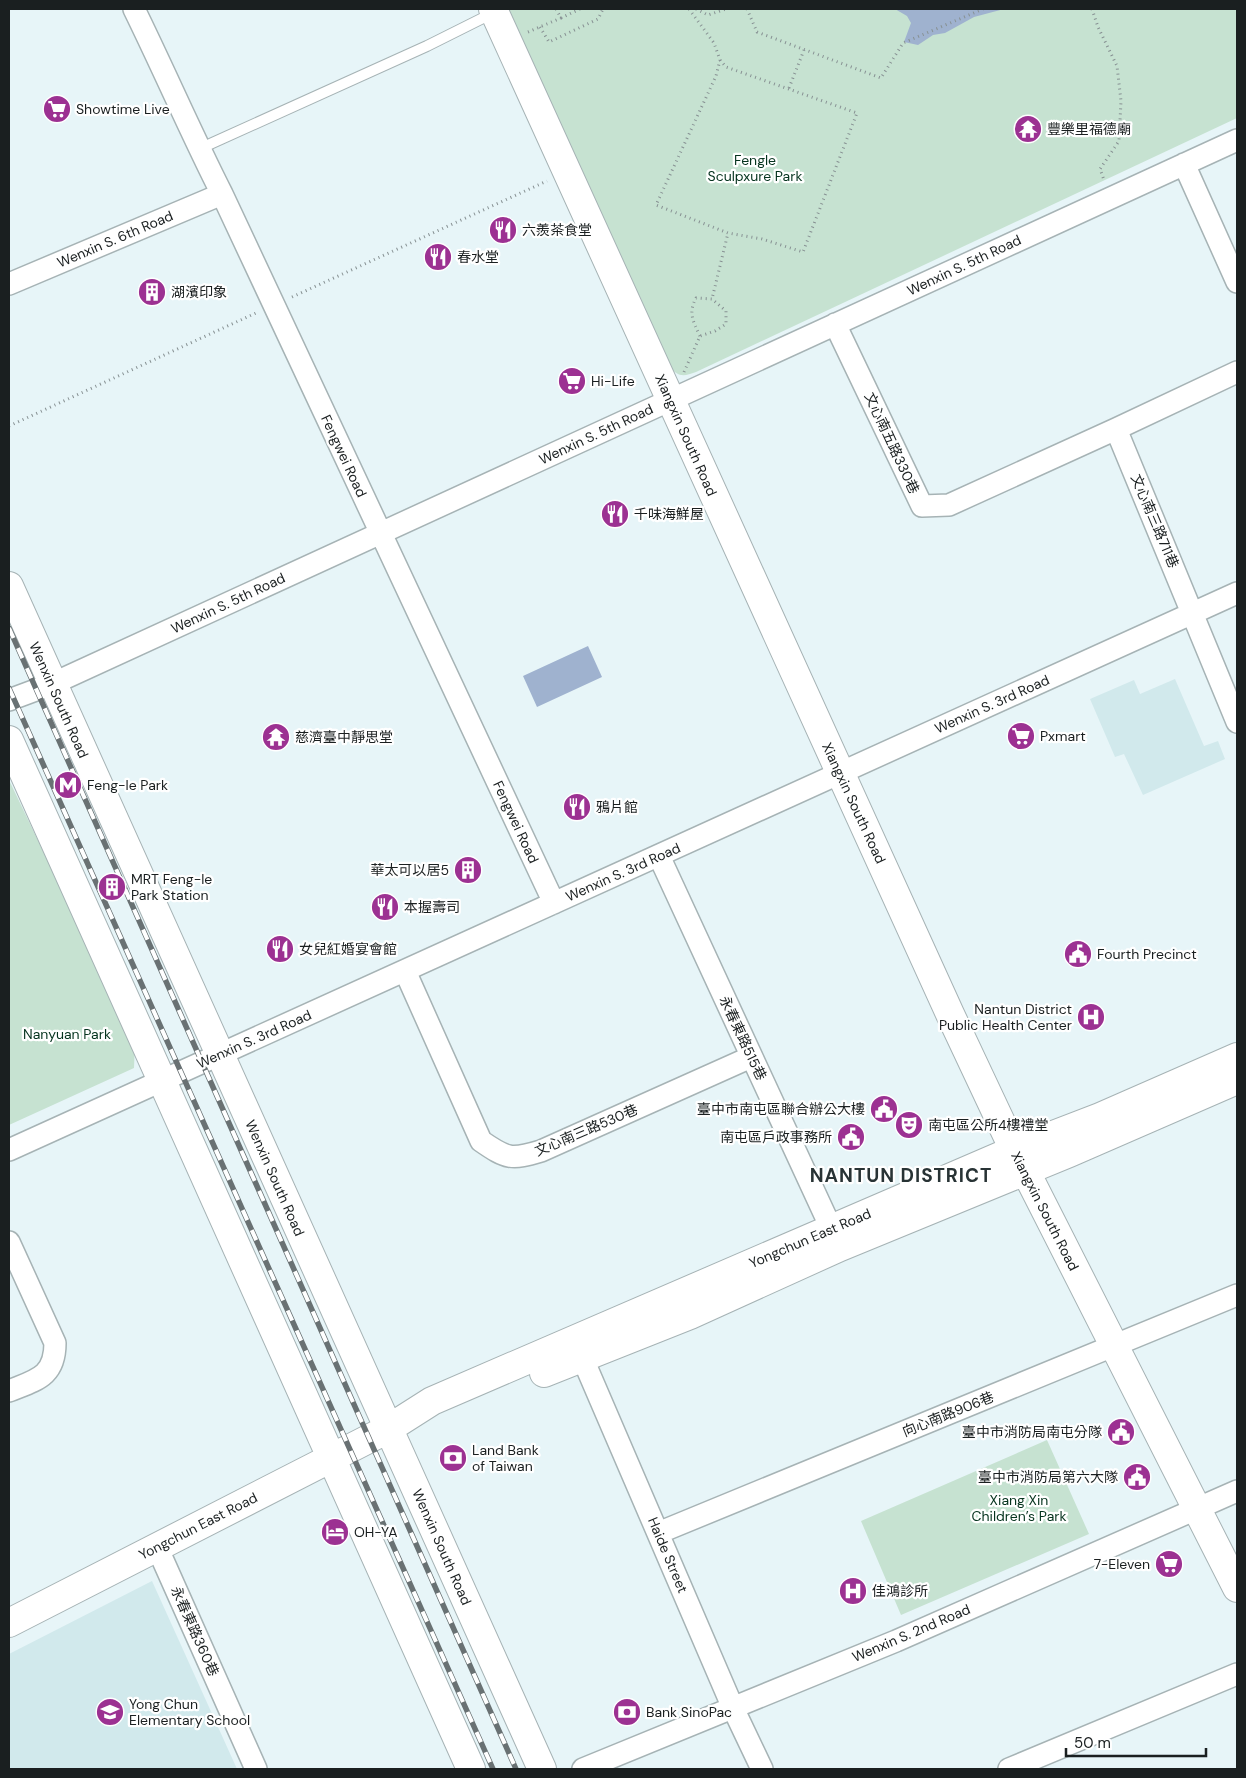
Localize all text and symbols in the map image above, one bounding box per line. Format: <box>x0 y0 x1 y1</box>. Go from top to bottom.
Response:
supermarket icon: Showtime Live <box>42 94 72 124</box>
place label: Showtime Live <box>76 100 170 118</box>
temple icon: 豐樂里福德廟 <box>1013 114 1043 144</box>
place label: 豐樂里福德廟 <box>1047 120 1131 138</box>
park label: Fengle Sculpxure Park <box>708 151 802 185</box>
street label: Wenxin S. 6th Road <box>54 206 176 272</box>
restaurant icon: 六羨茶食堂 <box>488 215 518 245</box>
place label: 六羨茶食堂 <box>522 221 592 239</box>
street label: Wenxin S. 5th Road <box>904 231 1024 299</box>
restaurant icon: 春水堂 <box>423 242 453 272</box>
place label: 春水堂 <box>457 248 499 266</box>
building icon: 湖濱印象 <box>137 277 167 307</box>
place label: 湖濱印象 <box>171 283 227 301</box>
supermarket icon: Hi-Life <box>557 366 587 396</box>
street label: Xiangxin South Road <box>651 371 721 499</box>
place label: Hi-Life <box>591 372 635 390</box>
street label: 文心南五路330巷 <box>861 389 923 497</box>
street label: Wenxin S. 5th Road <box>536 400 656 468</box>
street label: Fengwei Road <box>317 412 371 500</box>
street label: 文心南三路711巷 <box>1127 471 1183 571</box>
restaurant icon: 千味海鮮屋 <box>600 499 630 529</box>
place label: 千味海鮮屋 <box>634 505 704 523</box>
street label: Wenxin S. 5th Road <box>168 569 288 637</box>
street label: Wenxin South Road <box>25 639 93 761</box>
street label: Wenxin S. 3rd Road <box>932 671 1052 737</box>
supermarket icon: Pxmart <box>1006 721 1036 751</box>
temple icon: 慈濟臺中靜思堂 <box>261 722 291 752</box>
place label: Pxmart <box>1040 727 1086 745</box>
place label: 慈濟臺中靜思堂 <box>295 728 393 746</box>
street label: Xiangxin South Road <box>818 740 890 866</box>
metro station icon: Feng-le Park <box>53 770 83 800</box>
place label: Feng-le Park <box>87 776 168 794</box>
street label: Fengwei Road <box>489 778 543 866</box>
restaurant icon: 鴉片館 <box>562 792 592 822</box>
place label: 鴉片館 <box>596 798 638 816</box>
street label: Wenxin S. 3rd Road <box>563 839 683 905</box>
building icon: 華太可以居5 <box>453 855 483 885</box>
place label: 華太可以居5 <box>370 861 449 879</box>
place label: MRT Feng-le Park Station <box>131 870 212 904</box>
building icon: MRT Feng-le Park Station <box>97 872 127 902</box>
restaurant icon: 本握壽司 <box>370 892 400 922</box>
place label: 本握壽司 <box>404 898 460 916</box>
restaurant icon: 女兒紅婚宴會館 <box>265 934 295 964</box>
public building icon: Fourth Precinct <box>1063 939 1093 969</box>
place label: 女兒紅婚宴會館 <box>299 940 397 958</box>
place label: Fourth Precinct <box>1097 945 1197 963</box>
street label: 永春東路515巷 <box>716 993 770 1083</box>
place label: Nantun District Public Health Center <box>939 1000 1072 1034</box>
hospital icon: Nantun District Public Health Center <box>1076 1002 1106 1032</box>
street label: Wenxin S. 3rd Road <box>194 1006 314 1072</box>
park label: Nanyuan Park <box>23 1025 111 1043</box>
public building icon: 臺中市南屯區聯合辦公大樓 <box>869 1094 899 1124</box>
street label: 文心南三路530巷 <box>532 1100 640 1160</box>
place label: 臺中市南屯區聯合辦公大樓 <box>697 1100 865 1118</box>
theatre icon: 南屯區公所4樓禮堂 <box>894 1110 924 1140</box>
place label: 南屯區公所4樓禮堂 <box>928 1116 1049 1134</box>
street label: Wenxin South Road <box>241 1117 309 1239</box>
public building icon: 南屯區戶政事務所 <box>836 1122 866 1152</box>
place label: 南屯區戶政事務所 <box>720 1128 832 1146</box>
street label: Xiangxin South Road <box>1007 1148 1083 1274</box>
district label: NANTUN DISTRICT <box>810 1163 992 1188</box>
street label: Yongchun East Road <box>746 1204 874 1272</box>
street label: 向心南路906巷 <box>900 1387 996 1441</box>
public building icon: 臺中市消防局南屯分隊 <box>1106 1417 1136 1447</box>
place label: 臺中市消防局南屯分隊 <box>962 1423 1102 1441</box>
place label: Land Bank of Taiwan <box>472 1441 539 1475</box>
bank icon: Land Bank of Taiwan <box>438 1443 468 1473</box>
public building icon: 臺中市消防局第六大隊 <box>1122 1462 1152 1492</box>
place label: 臺中市消防局第六大隊 <box>978 1468 1118 1486</box>
street label: Wenxin South Road <box>408 1486 476 1608</box>
street label: Yongchun East Road <box>136 1488 260 1564</box>
park label: Xiang Xin Children’s Park <box>972 1491 1067 1525</box>
street label: Haide Street <box>644 1514 692 1596</box>
hotel icon: OH-YA <box>320 1517 350 1547</box>
place label: OH-YA <box>354 1523 398 1541</box>
supermarket icon: 7-Eleven <box>1154 1549 1184 1579</box>
place label: 7-Eleven <box>1094 1555 1150 1573</box>
hospital icon: 佳鴻診所 <box>838 1576 868 1606</box>
place label: 佳鴻診所 <box>872 1582 928 1600</box>
street label: 永春東路360巷 <box>167 1583 223 1679</box>
street label: Wenxin S. 2nd Road <box>849 1600 973 1666</box>
place label: Yong Chun Elementary School <box>129 1695 250 1729</box>
school or university icon: Yong Chun Elementary School <box>95 1697 125 1727</box>
bank icon: Bank SinoPac <box>612 1697 642 1727</box>
place label: Bank SinoPac <box>646 1703 732 1721</box>
scale bar <box>1066 1726 1206 1758</box>
text: 50 m <box>1074 1733 1111 1753</box>

